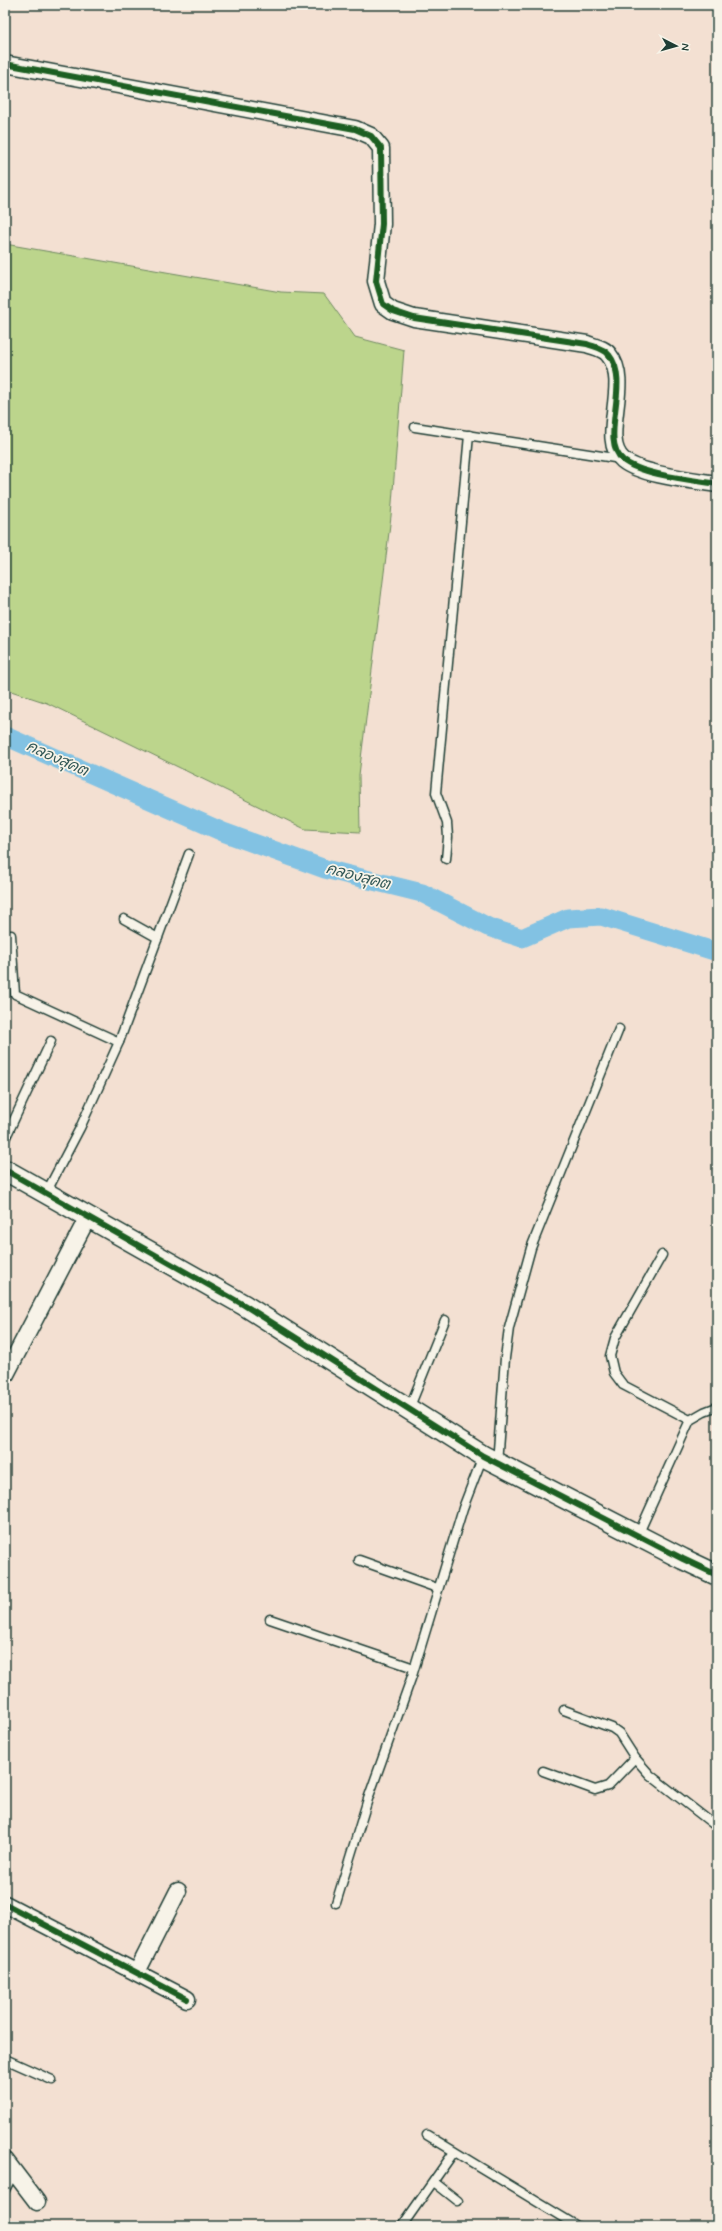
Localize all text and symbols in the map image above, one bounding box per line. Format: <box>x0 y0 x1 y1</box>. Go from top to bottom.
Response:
north arrow <box>656 26 696 66</box>
text: N <box>678 43 692 51</box>
water label: คลองสุคต <box>23 737 92 782</box>
water label: คลองสุคต <box>324 859 394 896</box>

